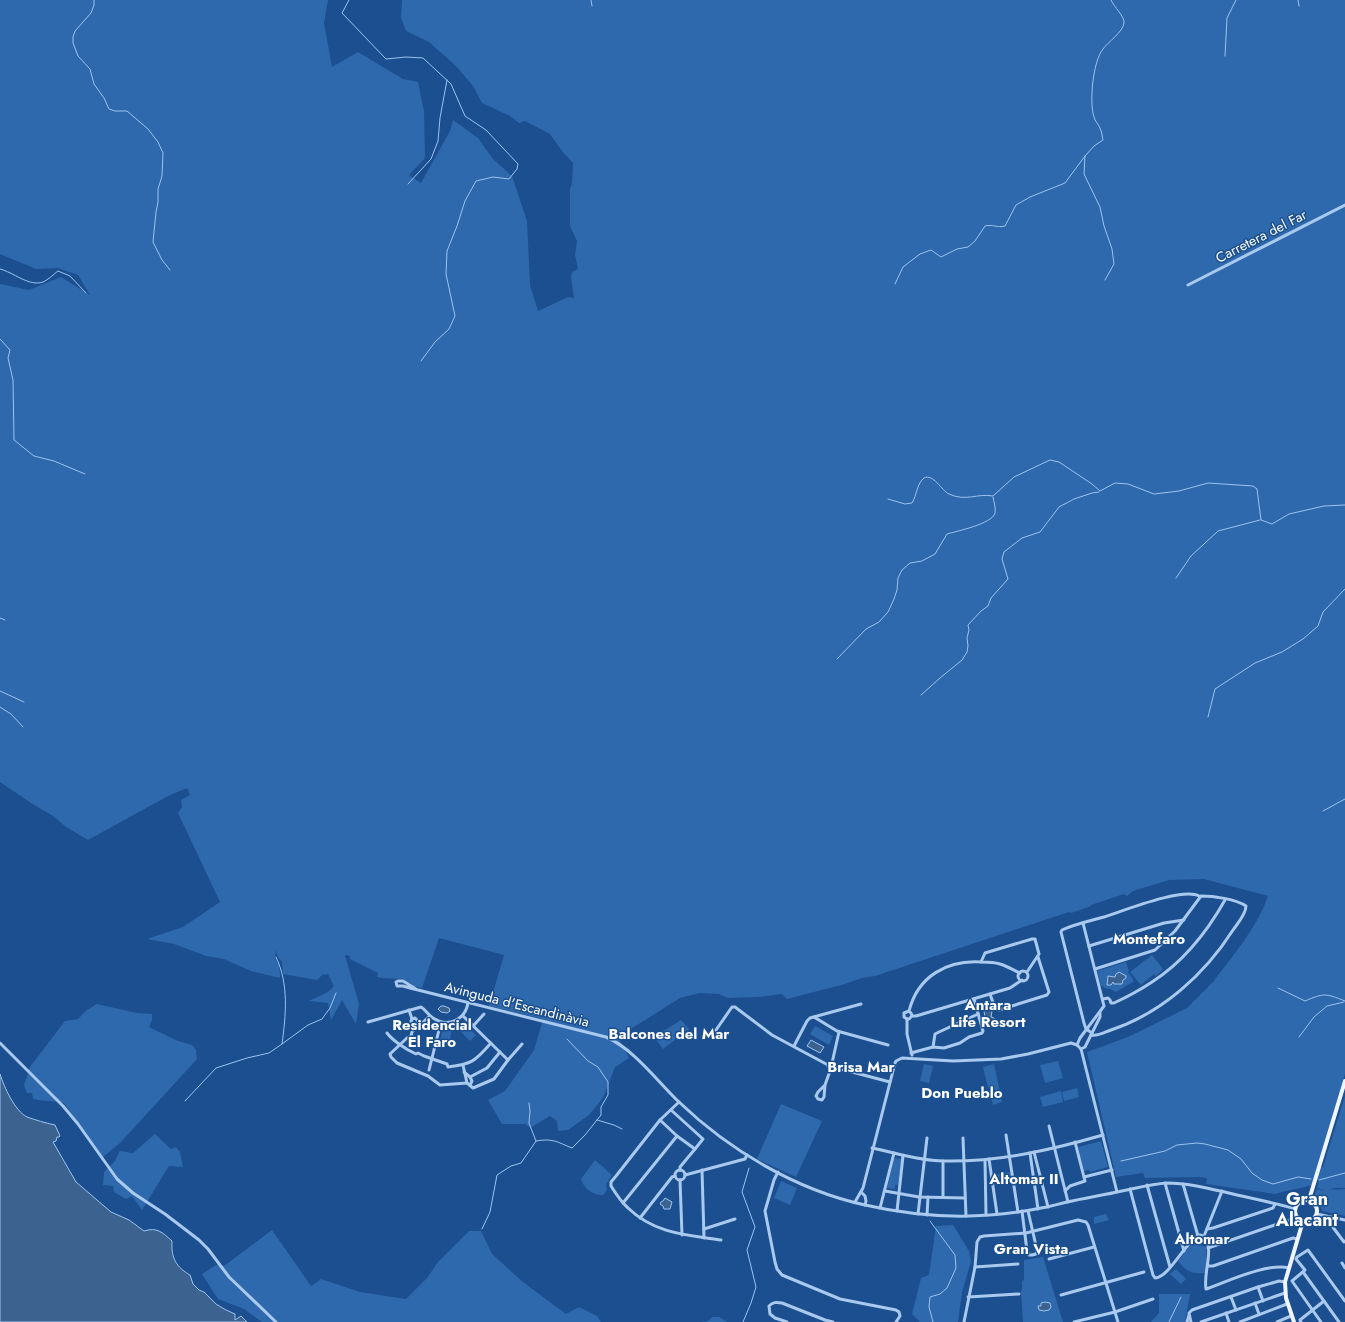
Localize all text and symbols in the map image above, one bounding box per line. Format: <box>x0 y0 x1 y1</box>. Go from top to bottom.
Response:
street label: Carretera del Far <box>1212 204 1310 268</box>
district label: Montefaro <box>1113 928 1185 950</box>
street label: Avinguda d'Escandinàvia <box>443 976 591 1032</box>
district label: Antara Life Resort <box>950 994 1026 1033</box>
district label: Residencial El Faro <box>392 1014 472 1053</box>
district label: Balcones del Mar <box>609 1023 730 1045</box>
district label: Brisa Mar <box>827 1056 895 1078</box>
district label: Don Pueblo <box>921 1082 1003 1104</box>
district label: Altomar II <box>988 1168 1059 1190</box>
district label: Gran Alacant <box>1275 1186 1339 1233</box>
district label: Altomar <box>1173 1228 1230 1250</box>
district label: Gran Vista <box>994 1238 1068 1260</box>

